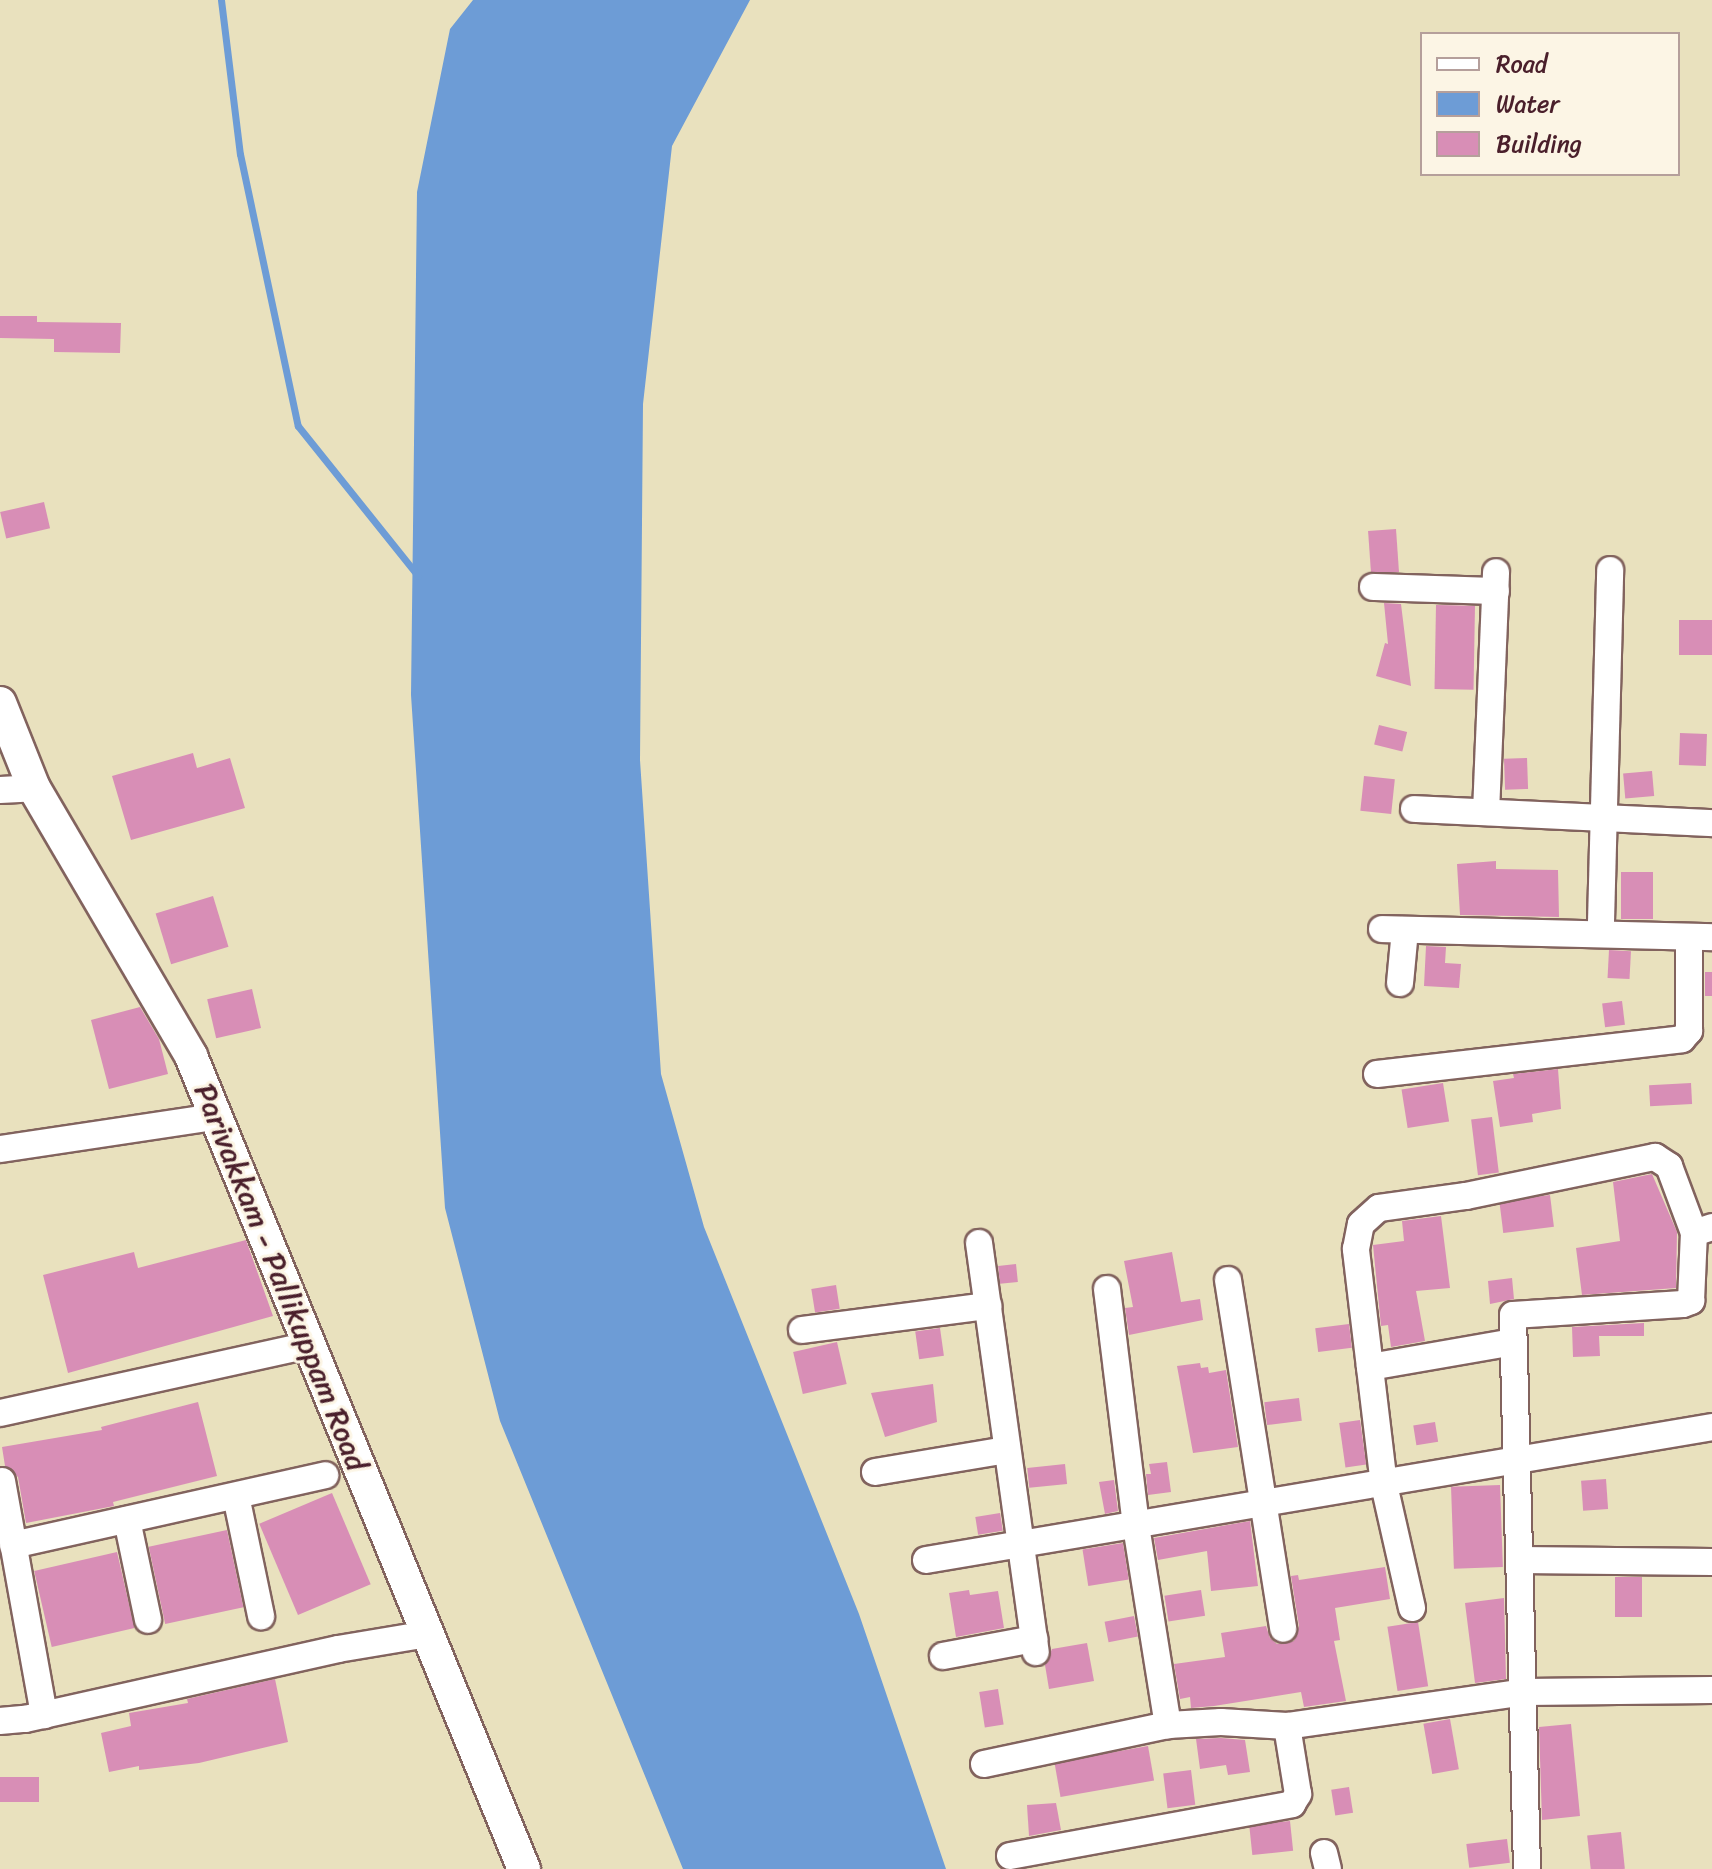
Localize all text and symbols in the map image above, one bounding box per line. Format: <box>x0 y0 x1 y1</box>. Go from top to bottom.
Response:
legend <box>1420 32 1680 176</box>
text: Road <box>1496 43 1547 85</box>
text: Water <box>1496 83 1559 125</box>
text: Building <box>1496 123 1582 165</box>
street label: Parivakkam - Pallikuppam Road <box>187 1078 375 1476</box>

